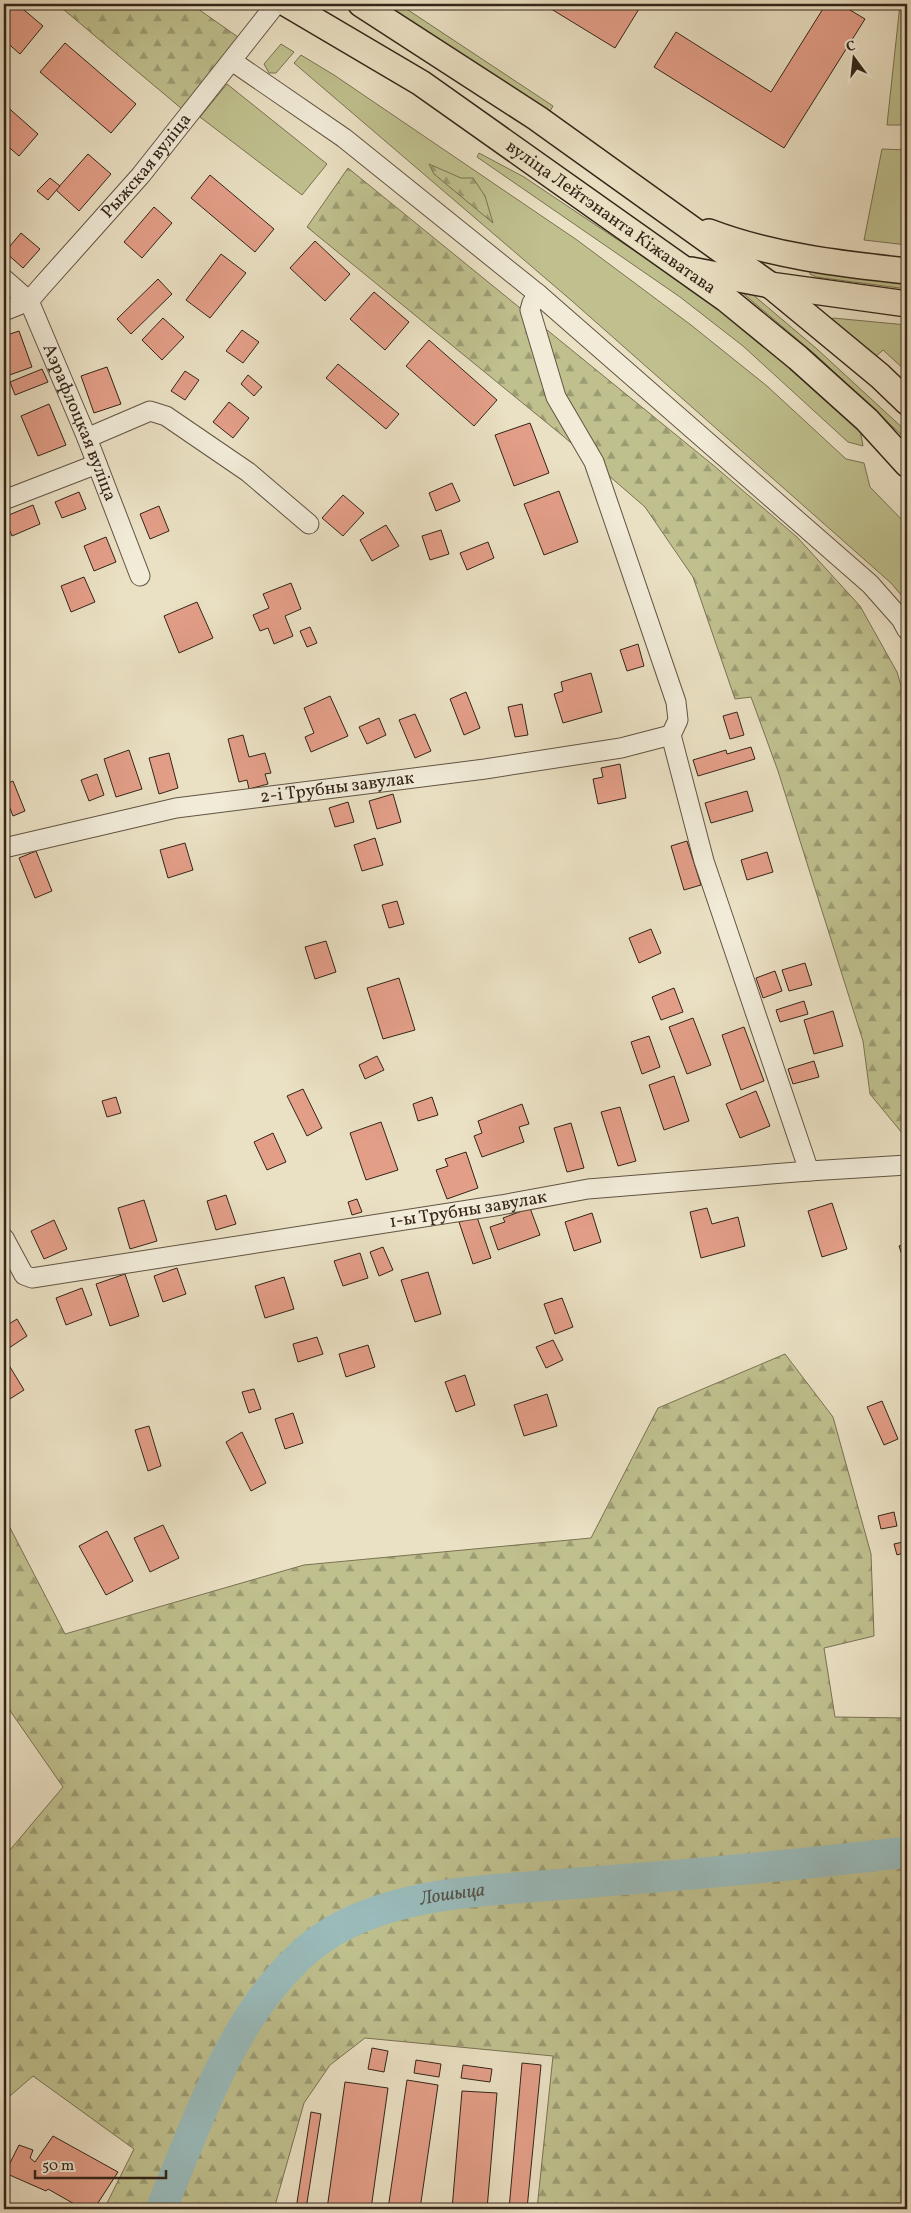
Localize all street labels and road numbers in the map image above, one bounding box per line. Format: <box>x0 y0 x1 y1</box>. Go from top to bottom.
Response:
street label: Рыжская вуліца <box>95 108 198 224</box>
street label: вуліца Лейтэнанта Кіжаватава <box>501 134 721 300</box>
street label: Аэрафлоцкая вуліца <box>36 340 123 505</box>
street label: 2-і Трубны завулак <box>259 766 416 810</box>
street label: 1-ы Трубны завулак <box>388 1184 549 1235</box>

